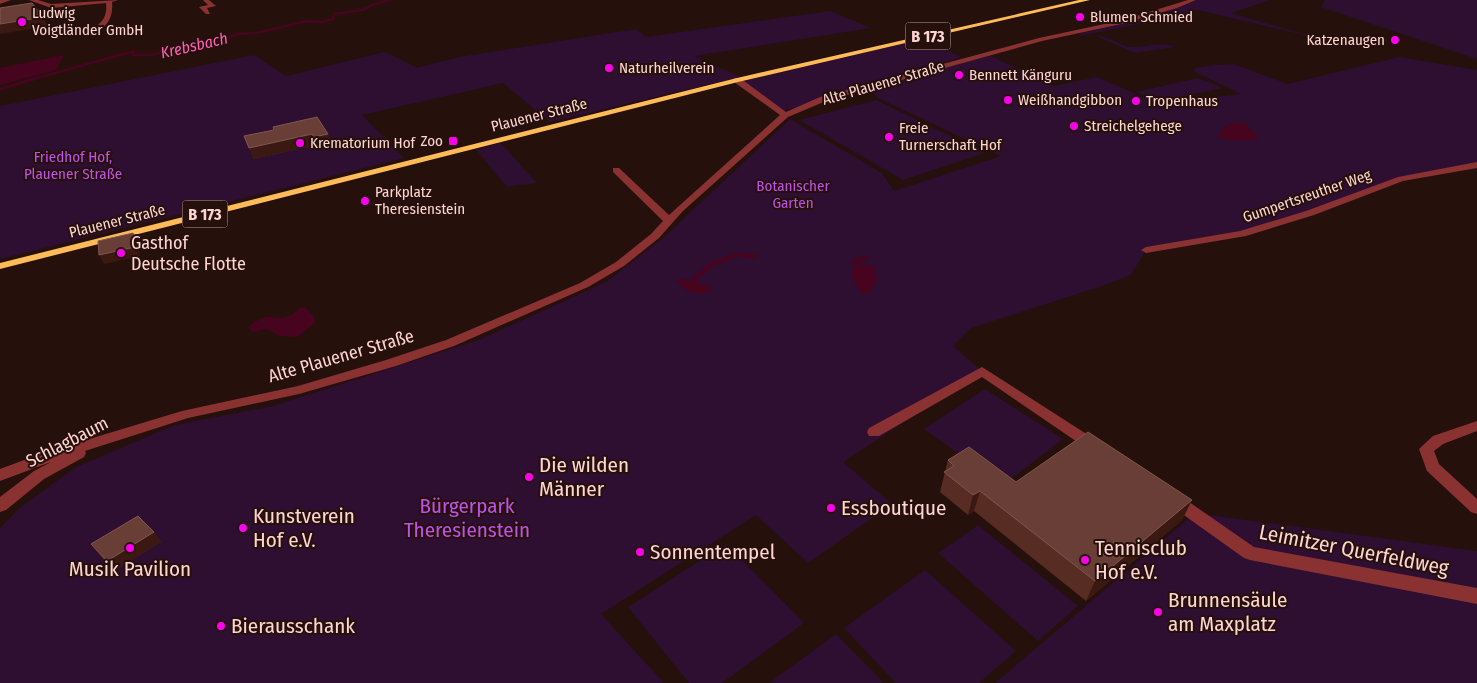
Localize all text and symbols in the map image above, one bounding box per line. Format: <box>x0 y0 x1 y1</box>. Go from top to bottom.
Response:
place label: Ludwig Voigtländer GmbH <box>32 4 143 39</box>
place label: Blumen Schmied <box>1090 8 1193 26</box>
marker: Blumen Schmied <box>1074 11 1086 23</box>
marker: Ludwig Voigtländer GmbH <box>16 16 28 28</box>
road number: B 173 <box>906 22 950 50</box>
water label: Krebsbach <box>159 29 230 62</box>
place label: Katzenaugen <box>1306 31 1385 49</box>
marker: Katzenaugen <box>1389 34 1401 46</box>
street label: Alte Plauener Straße <box>820 57 946 109</box>
place label: Naturheilverein <box>619 59 714 77</box>
marker: Naturheilverein <box>603 62 615 74</box>
place label: Bennett Känguru <box>969 66 1072 84</box>
marker: Bennett Känguru <box>953 69 965 81</box>
place label: Weißhandgibbon <box>1018 91 1122 109</box>
place label: Tropenhaus <box>1146 92 1218 110</box>
street label: Plauener Straße <box>489 94 589 136</box>
marker: Weißhandgibbon <box>1002 94 1014 106</box>
marker: Tropenhaus <box>1130 95 1142 107</box>
place label: Streichelgehege <box>1084 117 1182 135</box>
place label: Freie Turnerschaft Hof <box>899 119 1003 154</box>
marker: Streichelgehege <box>1068 120 1080 132</box>
marker: Freie Turnerschaft Hof <box>883 131 895 143</box>
place label: Zoo <box>420 132 443 150</box>
place label: Krematorium Hof <box>310 134 417 152</box>
marker: Zoo <box>447 135 459 147</box>
marker: Krematorium Hof <box>294 137 306 149</box>
park label: Friedhof Hof, Plauener Straße <box>24 148 122 183</box>
street label: Gumpertsreuther Weg <box>1240 166 1374 226</box>
park label: Botanischer Garten <box>756 177 830 212</box>
place label: Parkplatz Theresienstein <box>375 183 465 218</box>
marker: Parkplatz Theresienstein <box>359 195 371 207</box>
street label: Plauener Straße <box>67 200 167 242</box>
road number: B 173 <box>182 200 228 228</box>
place label: Gasthof Deutsche Flotte <box>131 232 246 275</box>
marker: Gasthof Deutsche Flotte <box>115 247 127 259</box>
street label: Alte Plauener Straße <box>266 325 417 387</box>
street label: Schlagbaum <box>22 412 112 472</box>
place label: Die wilden Männer <box>539 452 629 502</box>
marker: Die wilden Männer <box>523 471 535 483</box>
park label: Bürgerpark Theresienstein <box>404 493 530 543</box>
place label: Essboutique <box>841 495 946 521</box>
marker: Essboutique <box>825 502 837 514</box>
place label: Kunstverein Hof e.V. <box>253 503 355 553</box>
street label: Leimitzer Querfeldweg <box>1257 519 1451 581</box>
marker: Kunstverein Hof e.V. <box>237 522 249 534</box>
place label: Tennisclub Hof e.V. <box>1095 535 1187 585</box>
place label: Sonnentempel <box>650 539 776 565</box>
marker: Musik Pavilion <box>124 542 136 554</box>
marker: Sonnentempel <box>634 546 646 558</box>
marker: Tennisclub Hof e.V. <box>1079 554 1091 566</box>
place label: Musik Pavilion <box>69 556 191 582</box>
place label: Brunnensäule am Maxplatz <box>1168 587 1287 637</box>
marker: Brunnensäule am Maxplatz <box>1152 606 1164 618</box>
place label: Bierausschank <box>231 613 355 639</box>
marker: Bierausschank <box>215 620 227 632</box>

